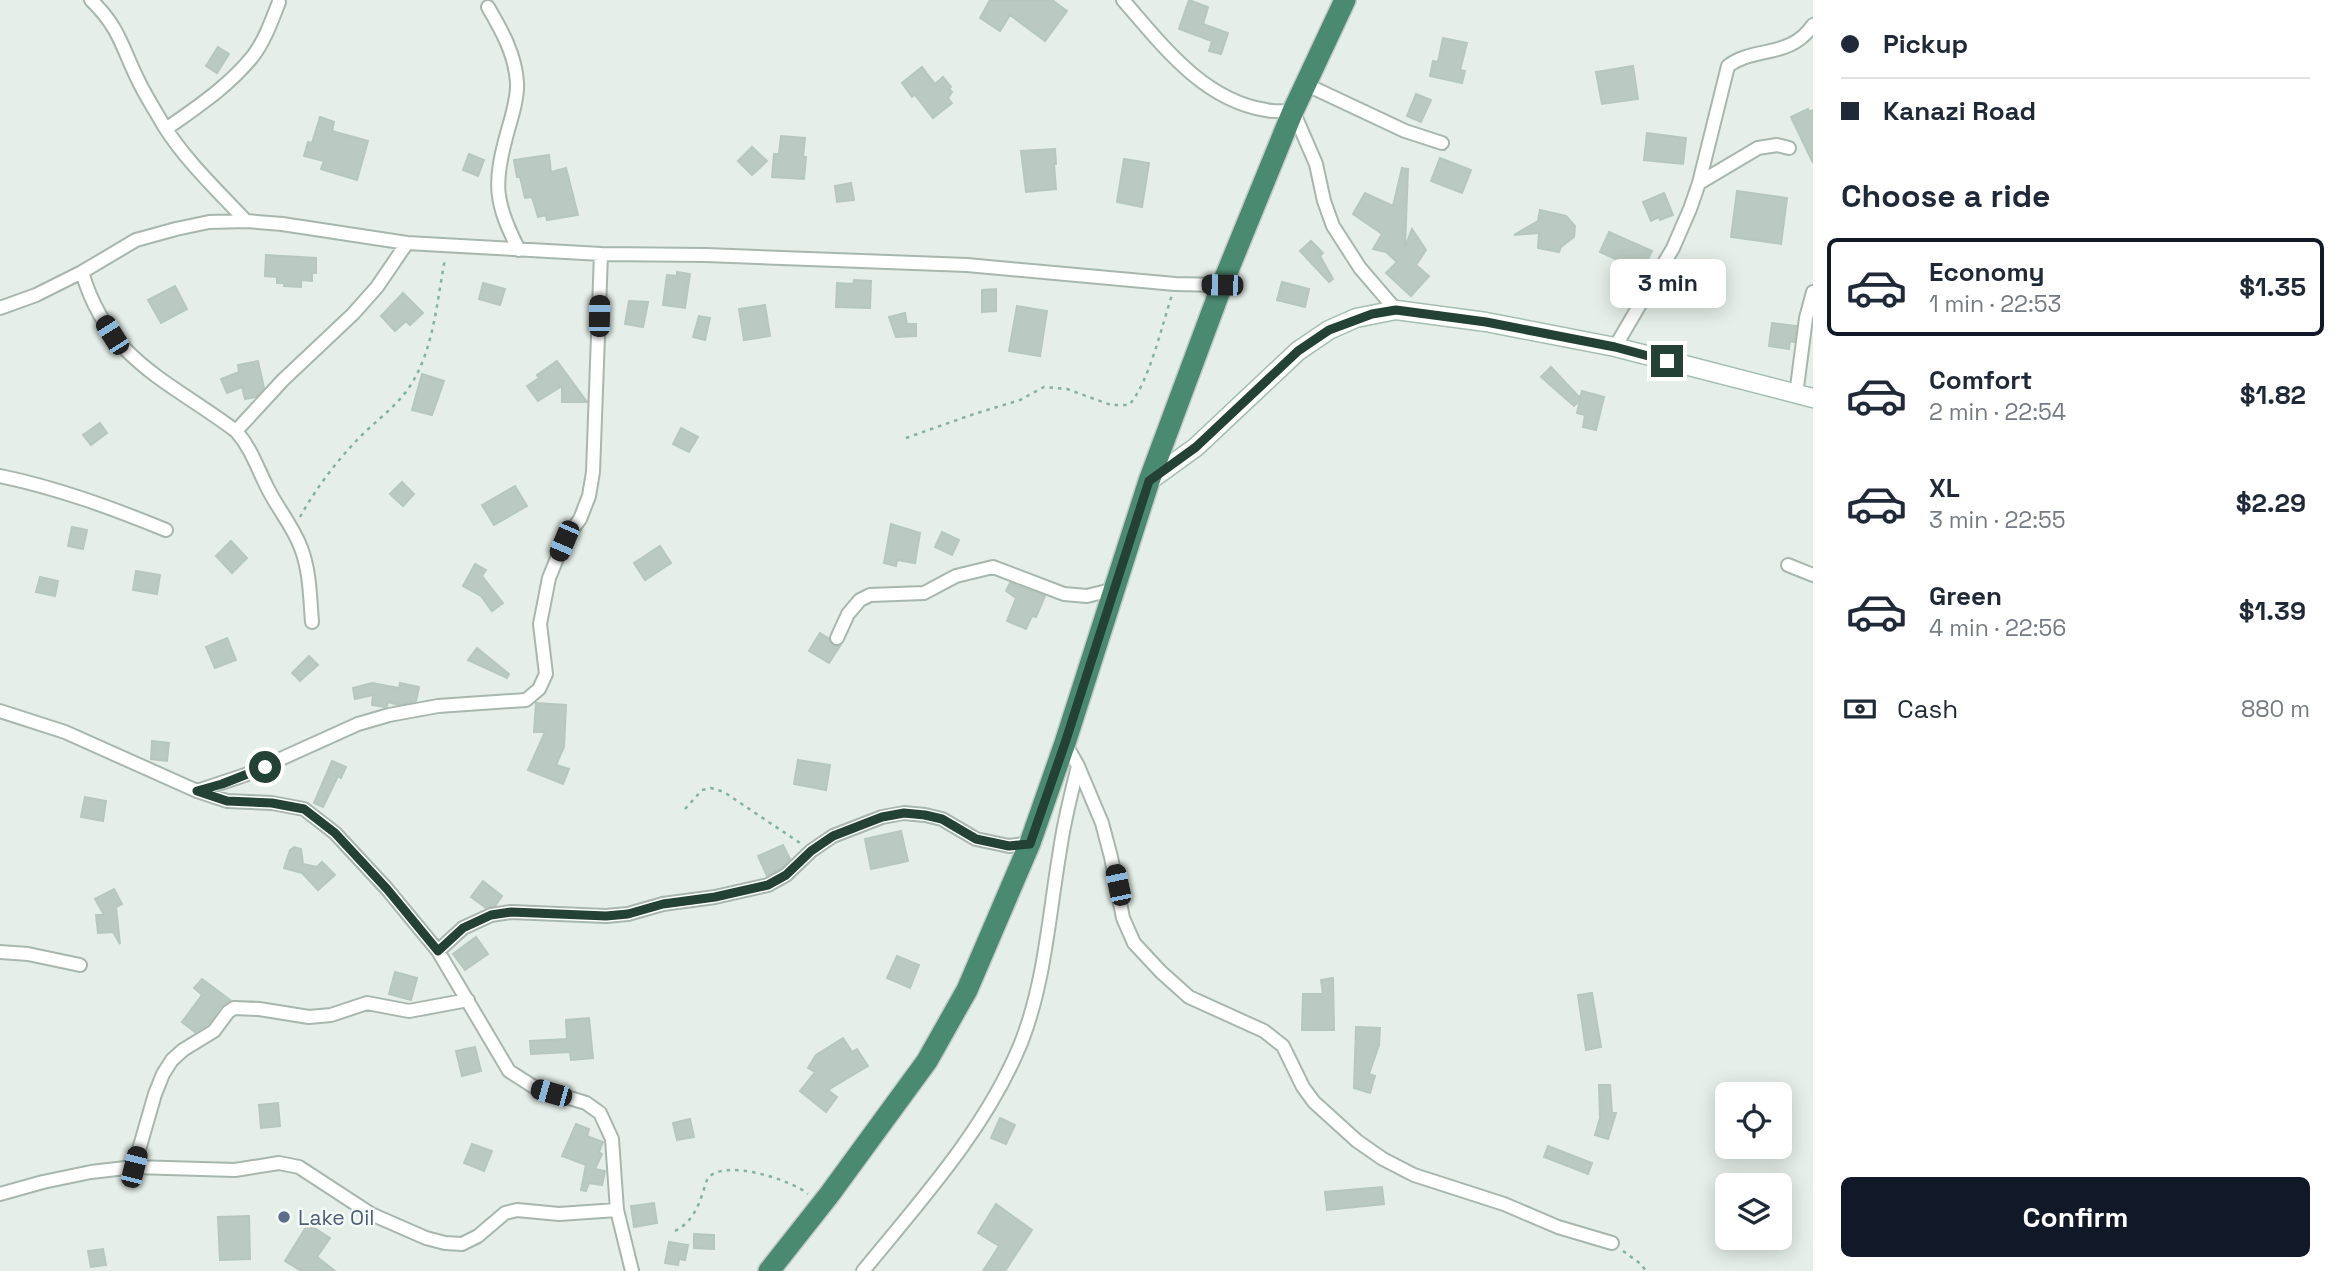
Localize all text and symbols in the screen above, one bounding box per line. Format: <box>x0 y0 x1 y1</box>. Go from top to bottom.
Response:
text: Pickup <box>1883 27 1968 61</box>
text: Kanazi Road <box>1883 94 2036 128</box>
text: Choose a ride <box>1841 176 2051 216</box>
text: Economy <box>1929 255 2045 289</box>
icon: car <box>1845 256 1908 319</box>
callout: 3 min <box>1609 260 1725 308</box>
text: 3 min <box>1638 268 1698 298</box>
text: $1.35 <box>2239 270 2306 304</box>
car <box>1201 274 1244 296</box>
text: 1 min · 22:53 <box>1929 289 2061 319</box>
car <box>589 295 610 337</box>
car <box>92 312 133 358</box>
route end <box>1651 345 1683 377</box>
text: Comfort <box>1929 363 2032 397</box>
icon: car <box>1845 364 1908 427</box>
text: $1.82 <box>2240 378 2306 412</box>
text: 2 min · 22:54 <box>1929 397 2066 427</box>
text: XL <box>1929 471 1960 505</box>
icon: car <box>1845 472 1908 535</box>
text: $2.29 <box>2236 486 2306 520</box>
text: 3 min · 22:55 <box>1929 505 2066 535</box>
car <box>547 518 582 564</box>
text: Green <box>1929 579 2002 613</box>
icon: car <box>1845 580 1908 643</box>
text: $1.39 <box>2239 594 2306 628</box>
text: 4 min · 22:56 <box>1929 613 2066 643</box>
icon: cash <box>1841 690 1879 728</box>
text: Cash <box>1897 692 1958 726</box>
text: 880 m <box>2241 694 2310 724</box>
route start <box>249 751 281 783</box>
car <box>1104 862 1133 908</box>
car <box>528 1077 575 1109</box>
map controls <box>1715 1082 1792 1250</box>
button: locate <box>1715 1082 1792 1159</box>
car <box>119 1144 150 1190</box>
button: layers <box>1715 1173 1792 1250</box>
button: Confirm <box>1841 1177 2310 1257</box>
place label: Lake Oil <box>298 1204 374 1231</box>
marker: Lake Oil <box>276 1209 292 1225</box>

